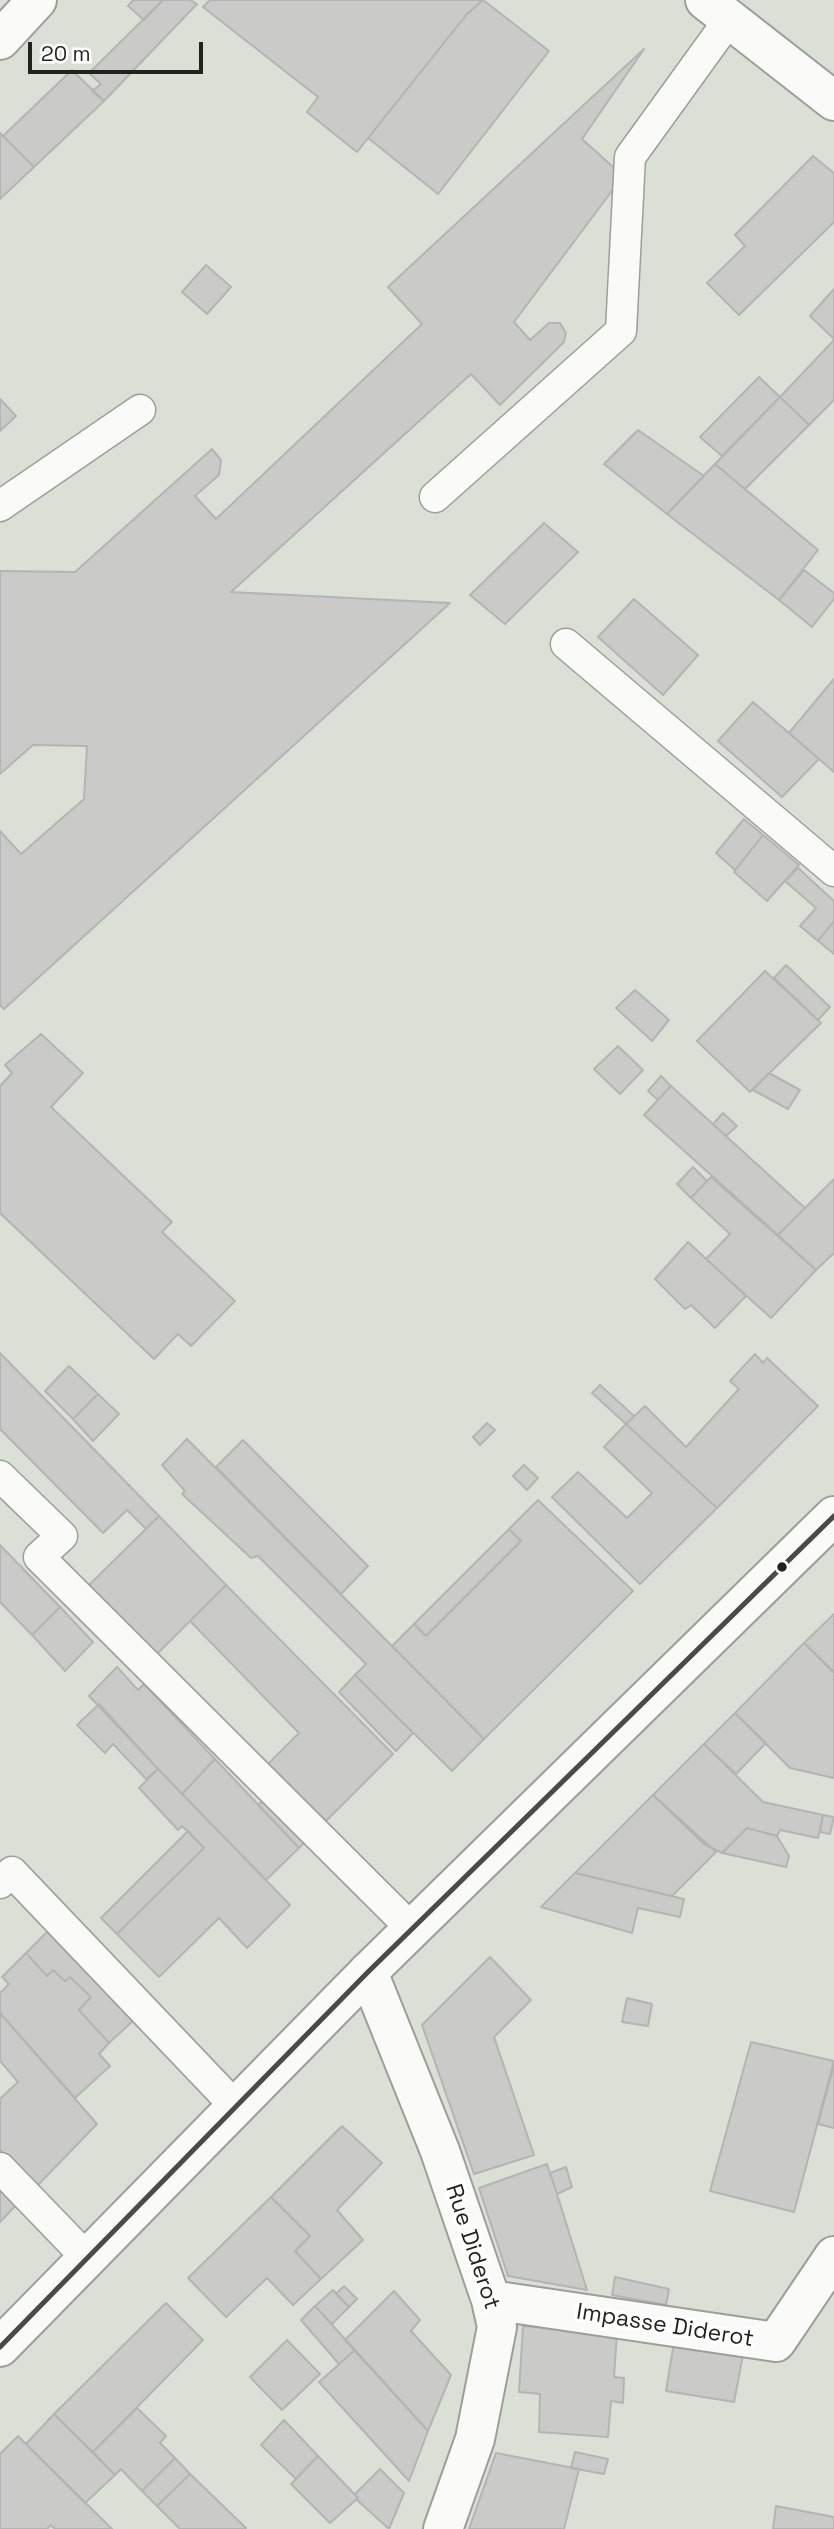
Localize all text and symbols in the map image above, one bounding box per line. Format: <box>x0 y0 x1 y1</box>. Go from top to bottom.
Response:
scale bar <box>32 28 206 72</box>
text: 20 m <box>41 40 91 67</box>
unlabelled marker <box>775 1560 789 1574</box>
street label: Rue Diderot <box>439 2181 505 2313</box>
street label: Impasse Diderot <box>574 2298 756 2354</box>

